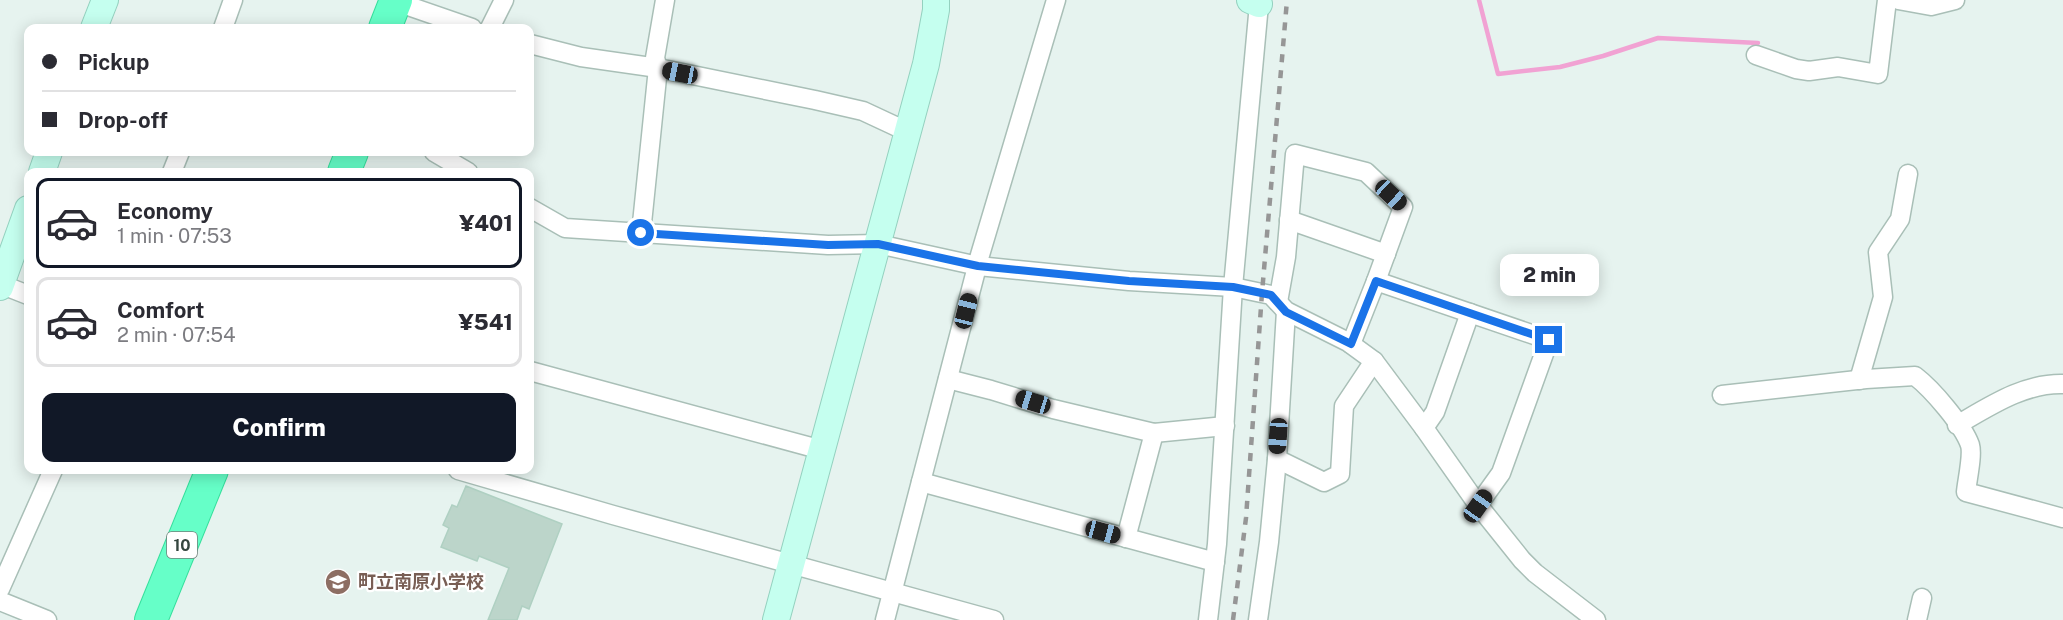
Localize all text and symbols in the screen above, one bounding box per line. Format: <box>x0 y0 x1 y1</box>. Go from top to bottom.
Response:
text: Pickup <box>78 49 149 75</box>
car <box>661 61 699 85</box>
text: Drop-off <box>78 107 168 133</box>
car <box>1372 176 1410 214</box>
icon: car <box>45 196 99 250</box>
text: Economy <box>117 198 213 224</box>
text: ¥401 <box>459 210 513 236</box>
route start <box>627 219 654 246</box>
text: 1 min · 07:53 <box>117 224 232 248</box>
callout: 2 min <box>1500 253 1598 295</box>
text: 2 min <box>1523 263 1576 287</box>
car <box>953 291 979 331</box>
icon: car <box>45 295 99 349</box>
text: Comfort <box>117 297 204 323</box>
text: ¥541 <box>458 309 513 335</box>
text: 2 min · 07:54 <box>117 323 236 347</box>
route end <box>1535 326 1562 353</box>
car <box>1013 388 1053 416</box>
button: Confirm <box>42 393 516 462</box>
car <box>1268 417 1288 455</box>
car <box>1460 486 1496 526</box>
car <box>1083 519 1123 545</box>
road number: 10 <box>167 532 197 558</box>
school or university icon: 町立南原小学校 <box>323 567 353 597</box>
place label: 町立南原小学校 <box>358 571 484 592</box>

